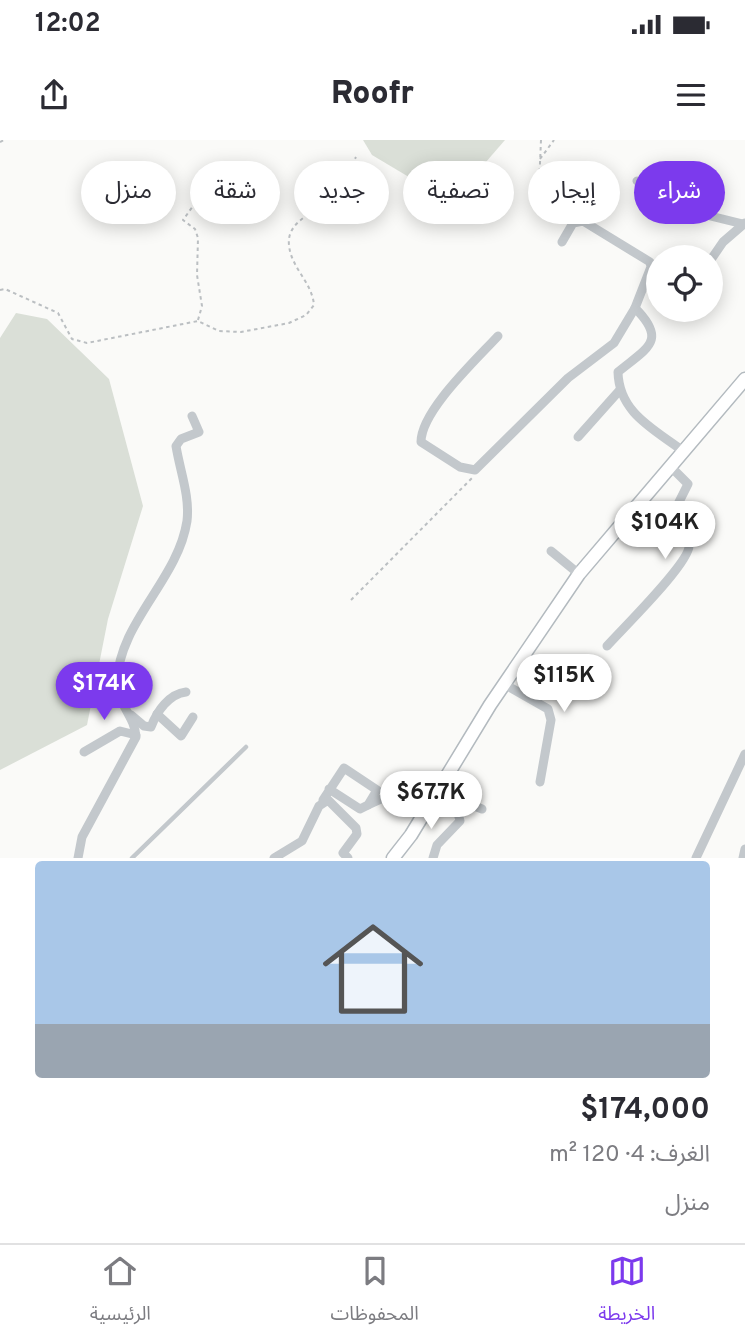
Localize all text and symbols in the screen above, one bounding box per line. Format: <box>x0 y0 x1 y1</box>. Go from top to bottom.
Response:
text: 12:02 <box>35 8 101 41</box>
text: Roofr <box>331 75 414 115</box>
icon: share <box>35 76 73 114</box>
icon: menu <box>672 76 710 114</box>
chip: منزل <box>81 161 176 224</box>
chip: شقة <box>190 161 280 224</box>
chip: جديد <box>294 161 389 224</box>
chip: تصفية <box>403 161 514 224</box>
chip: إيجار <box>528 161 620 224</box>
chip: شراء <box>634 161 725 224</box>
map controls <box>646 245 723 322</box>
button: locate <box>646 245 723 322</box>
pin: $104K <box>616 502 714 561</box>
text: $104K <box>630 509 700 538</box>
pin: $115K <box>515 654 613 714</box>
pin: $174K <box>55 662 153 722</box>
text: $115K <box>533 662 595 691</box>
text: $174K <box>72 670 136 699</box>
pin: $67.7K <box>374 772 488 831</box>
text: $67.7K <box>396 779 466 808</box>
icon: home <box>310 906 436 1032</box>
text: $174,000 <box>580 1092 710 1129</box>
text: الغرف: 4 · 120 m² <box>549 1141 710 1170</box>
text: منزل <box>665 1190 710 1219</box>
tab: الرئيسية <box>90 1252 151 1334</box>
tab: المحفوظات <box>330 1252 419 1334</box>
tab: الخريطة <box>598 1252 655 1334</box>

